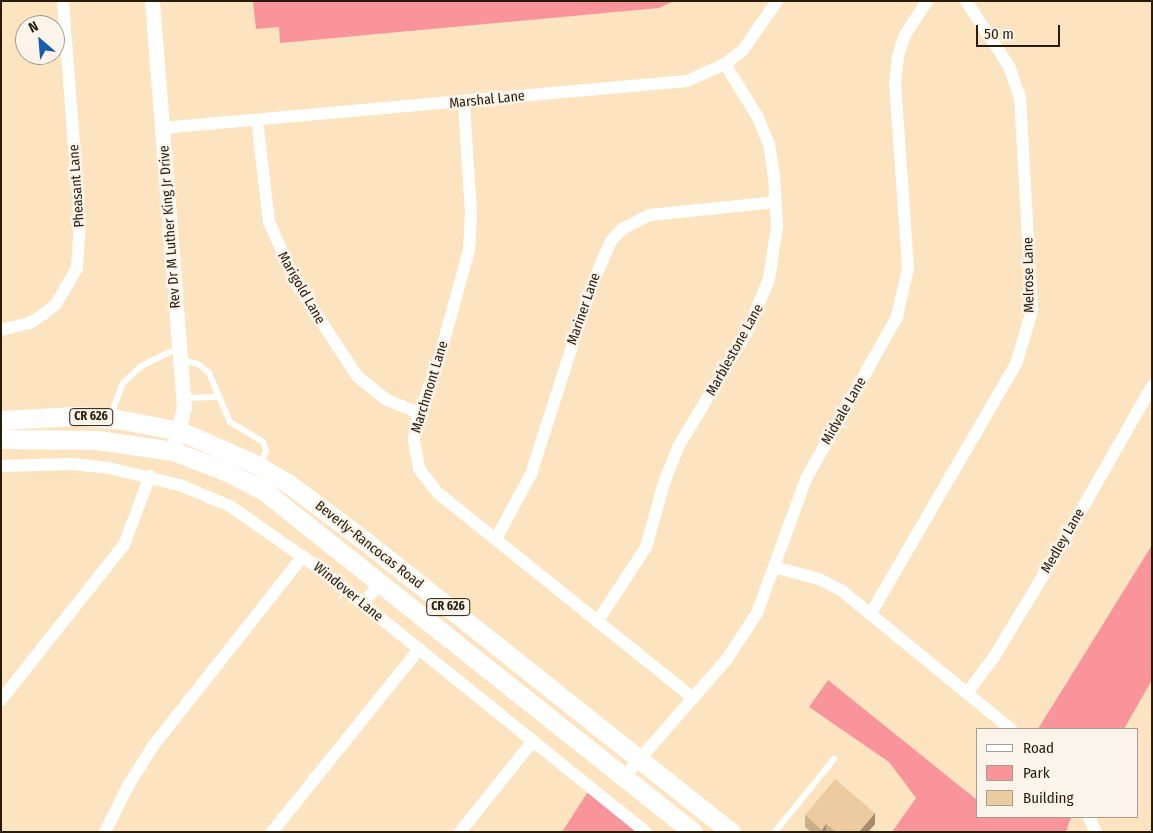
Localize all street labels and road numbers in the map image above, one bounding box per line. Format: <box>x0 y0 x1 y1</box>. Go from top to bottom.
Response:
street label: Marshal Lane <box>448 88 526 112</box>
street label: Pheasant Lane <box>66 144 88 228</box>
street label: Rev Dr M Luther King Jr Drive <box>156 145 184 309</box>
street label: Melrose Lane <box>1020 237 1038 313</box>
street label: Marigold Lane <box>274 249 328 327</box>
street label: Mariner Lane <box>564 271 604 347</box>
street label: Marblestone Lane <box>703 301 767 399</box>
street label: Marchmont Lane <box>408 339 452 435</box>
street label: Midvale Lane <box>818 374 870 448</box>
road number: CR 626 <box>68 408 114 427</box>
street label: Beverly-Rancocas Road <box>311 497 427 593</box>
street label: Medley Lane <box>1038 506 1088 576</box>
street label: Windover Lane <box>310 559 386 625</box>
road number: CR 626 <box>426 598 470 616</box>

